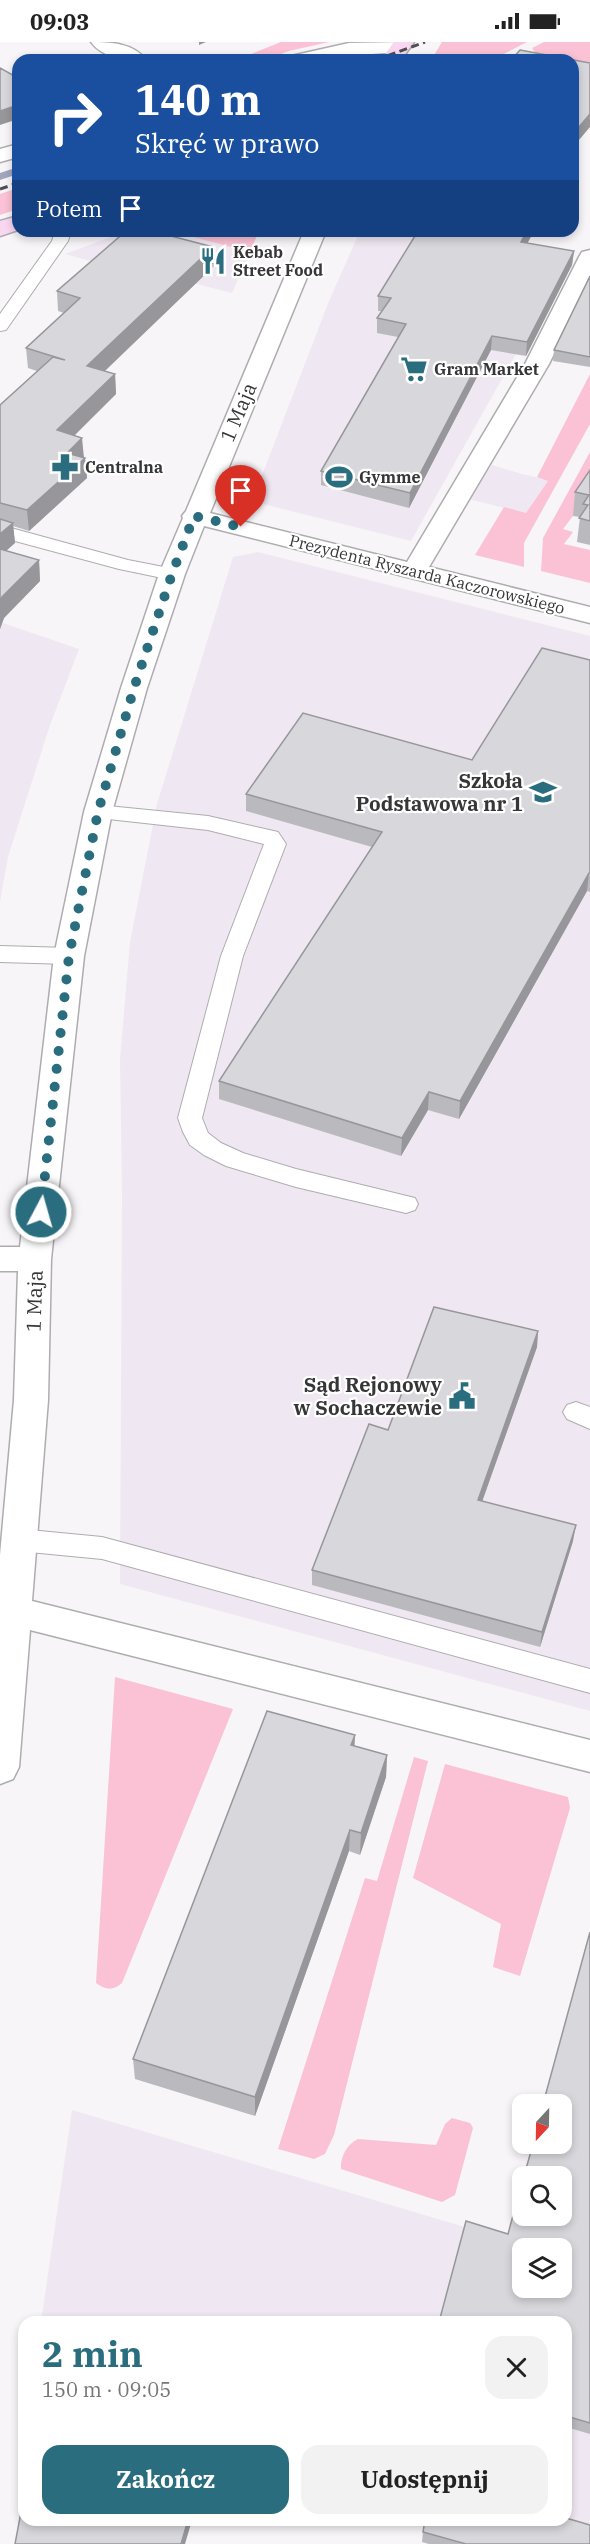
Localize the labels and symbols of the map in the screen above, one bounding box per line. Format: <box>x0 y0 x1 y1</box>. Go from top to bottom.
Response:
place label: Kebab Street Food <box>233 242 323 280</box>
restaurant icon: Kebab Street Food <box>198 246 228 276</box>
supermarket icon: Gram Market <box>399 354 429 384</box>
place label: Gram Market <box>434 359 539 379</box>
street label: 1 Maja <box>213 378 263 446</box>
pharmacy icon: Centralna <box>50 452 80 482</box>
place label: Centralna <box>85 457 163 477</box>
sports icon: Gymme <box>324 462 354 492</box>
pin <box>215 465 266 527</box>
place label: Gymme <box>359 467 421 487</box>
street label: Prezydenta Ryszarda Kaczorowskiego <box>287 530 567 618</box>
place label: Szkoła Podstawowa nr 1 <box>356 767 523 817</box>
school or university icon: Szkoła Podstawowa nr 1 <box>528 777 558 807</box>
position arrow <box>9 1180 73 1244</box>
street label: 1 Maja <box>19 1269 49 1332</box>
place label: Sąd Rejonowy w Sochaczewie <box>293 1371 443 1421</box>
public building icon: Sąd Rejonowy w Sochaczewie <box>447 1381 477 1411</box>
north arrow <box>512 2094 572 2154</box>

